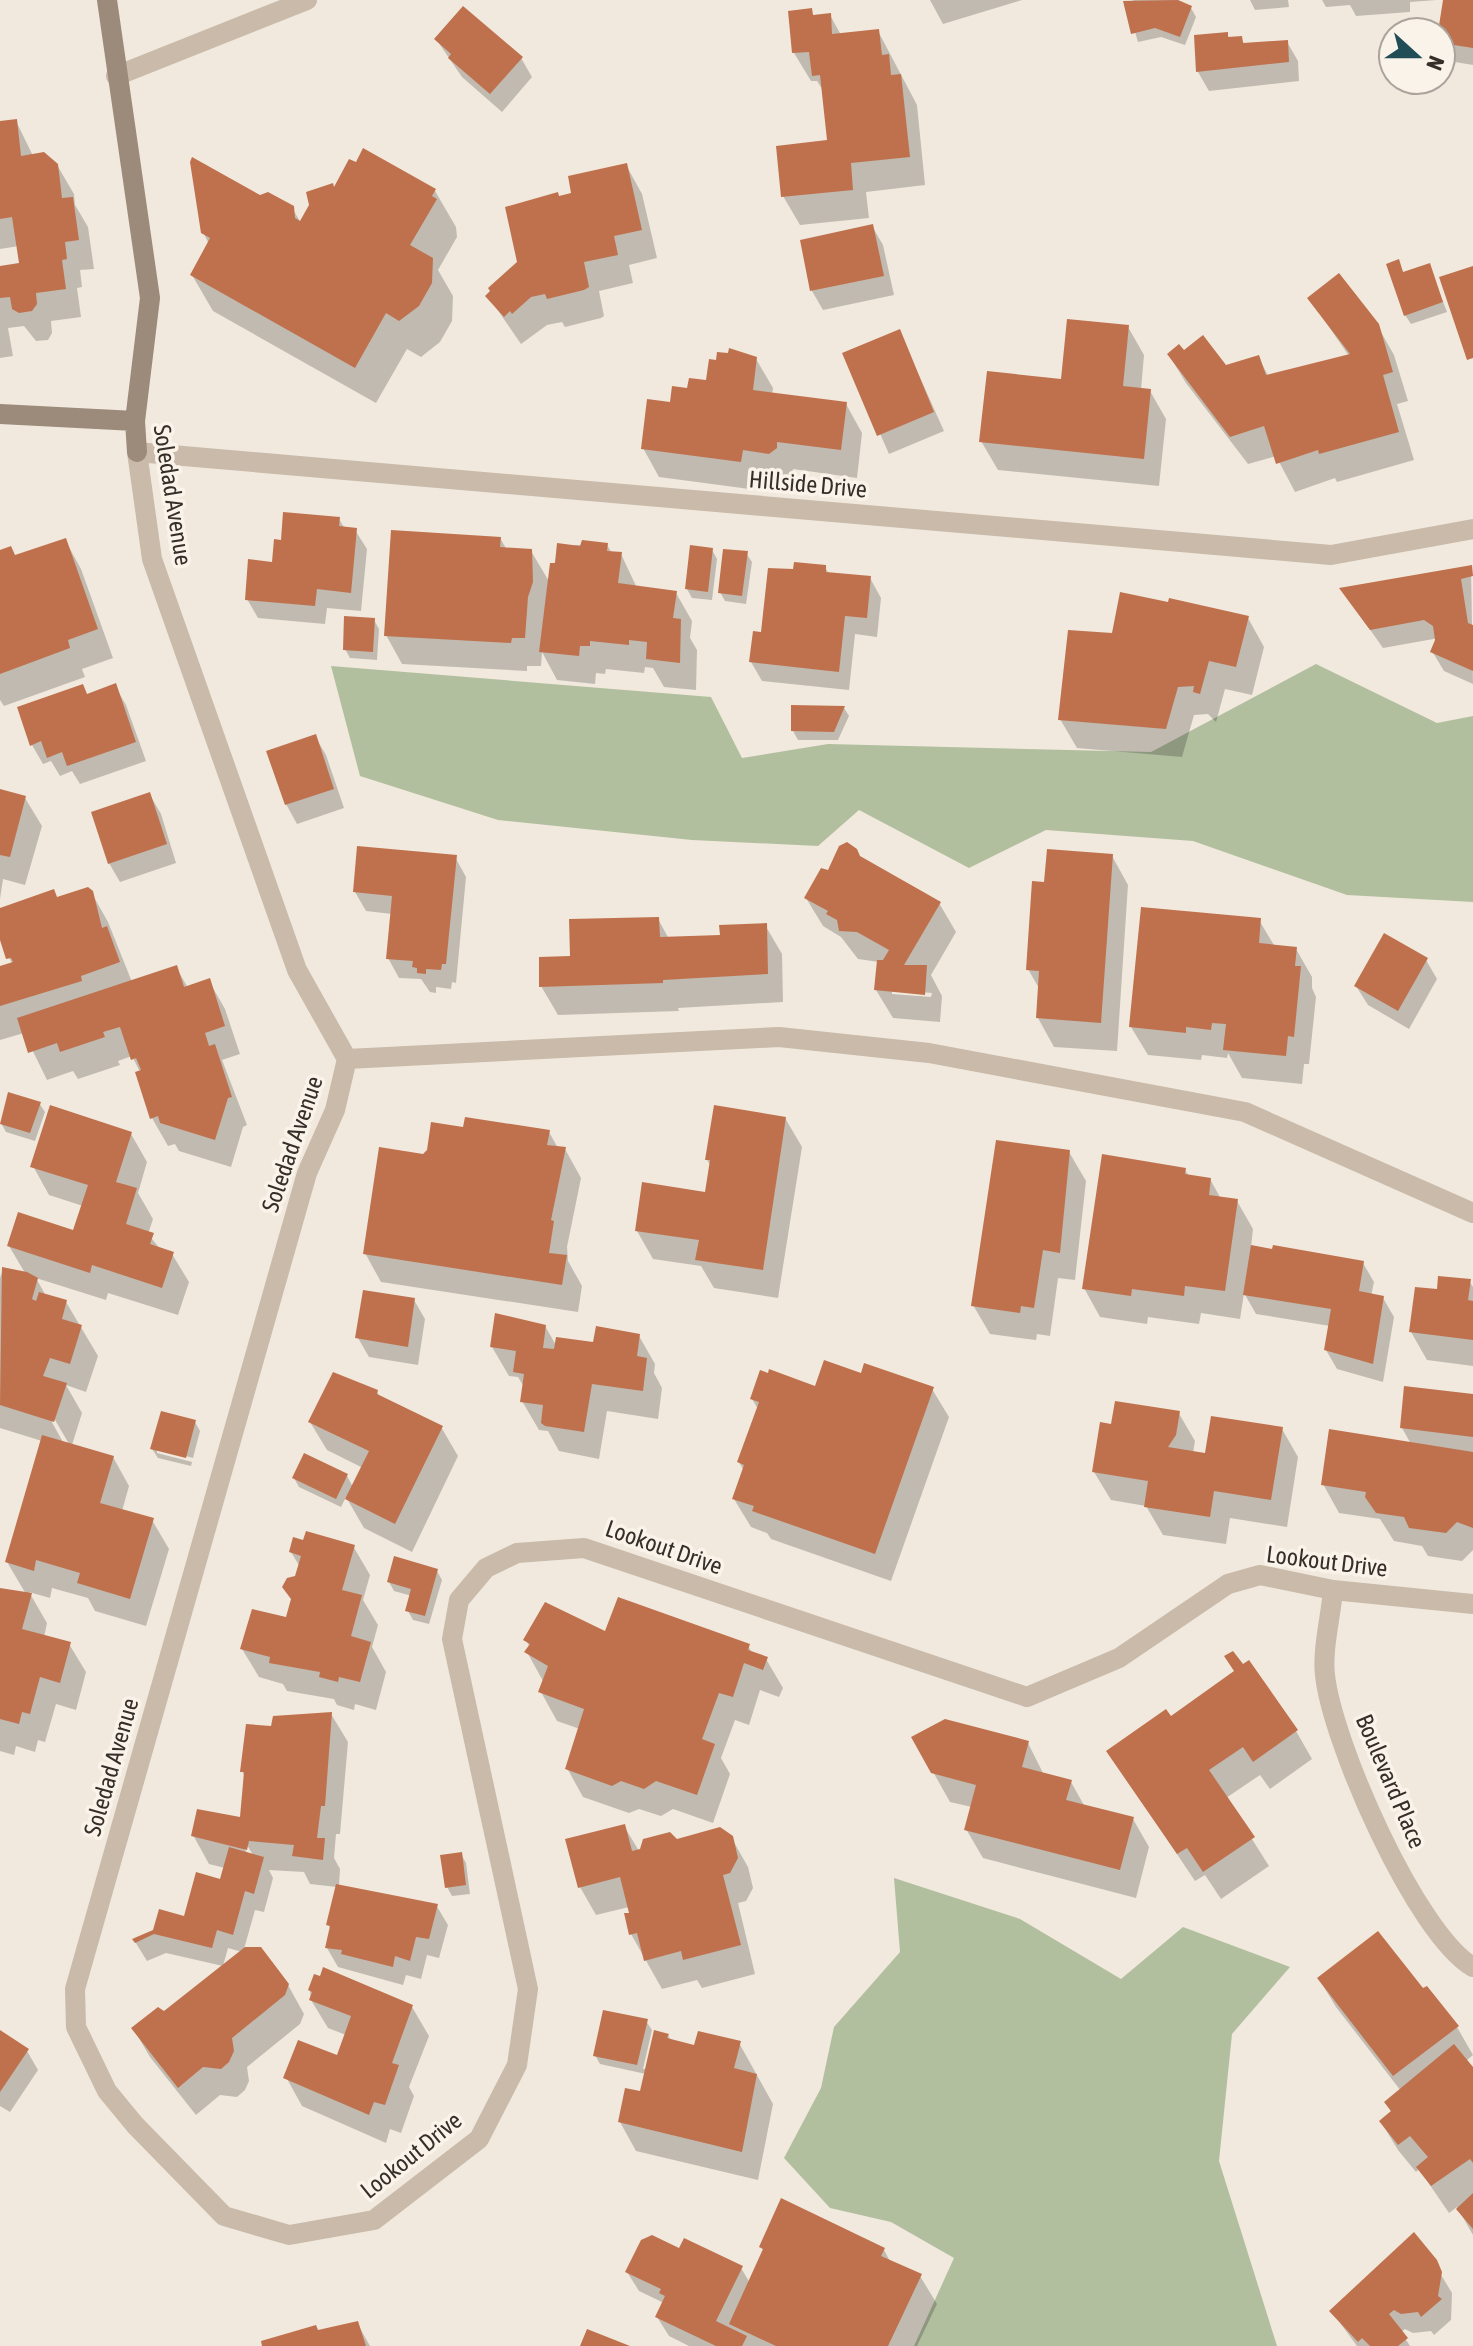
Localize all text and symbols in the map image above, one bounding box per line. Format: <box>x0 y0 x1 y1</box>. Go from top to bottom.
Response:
north arrow <box>1377 16 1457 96</box>
text: N <box>1421 52 1450 74</box>
street label: Soledad Avenue <box>149 423 197 567</box>
street label: Hillside Drive <box>748 465 868 503</box>
street label: Soledad Avenue <box>256 1073 328 1215</box>
street label: Lookout Drive <box>602 1514 726 1580</box>
street label: Lookout Drive <box>1265 1540 1389 1582</box>
street label: Soledad Avenue <box>78 1695 144 1839</box>
street label: Boulevard Place <box>1351 1710 1431 1852</box>
street label: Lookout Drive <box>355 2106 467 2204</box>

